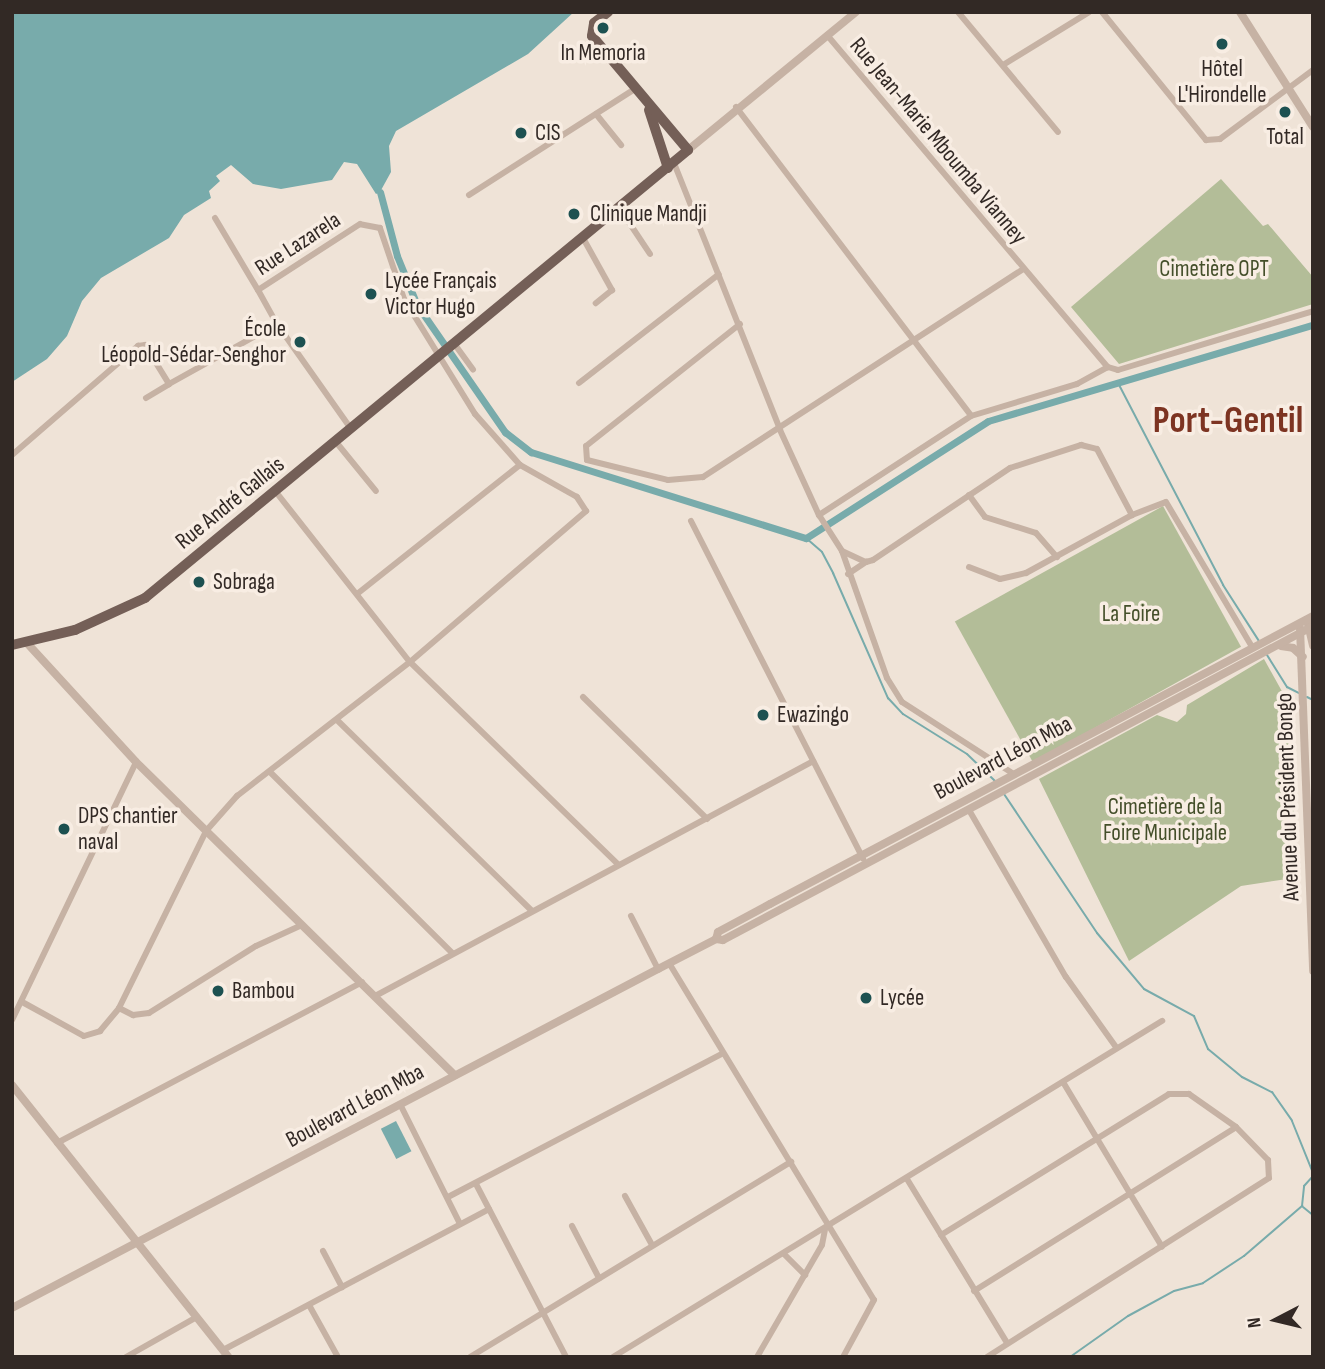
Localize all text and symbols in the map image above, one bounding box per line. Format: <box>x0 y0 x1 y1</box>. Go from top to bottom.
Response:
marker: In Memoria <box>595 20 611 36</box>
street label: Rue Jean-Marie Mboumba Vianney <box>844 32 1032 250</box>
marker: Hôtel L'Hirondelle <box>1214 36 1230 52</box>
place label: In Memoria <box>560 39 646 67</box>
place label: Hôtel L'Hirondelle <box>1177 55 1267 109</box>
marker: Total <box>1277 104 1293 120</box>
place label: CIS <box>535 119 561 147</box>
place label: Total <box>1266 123 1304 151</box>
marker: CIS <box>513 125 529 141</box>
place label: Clinique Mandji <box>590 200 707 228</box>
marker: Clinique Mandji <box>564 204 584 224</box>
street label: Rue Lazarela <box>250 206 346 282</box>
park label: Cimetière OPT <box>1159 255 1269 283</box>
place label: Lycée Français Victor Hugo <box>385 267 497 321</box>
marker: Lycée Français Victor Hugo <box>363 286 379 302</box>
place label: École Léopold-Sédar-Senghor <box>101 315 286 369</box>
marker: École Léopold-Sédar-Senghor <box>292 334 308 350</box>
district label: Port-Gentil <box>1153 399 1303 443</box>
street label: Rue André Gallais <box>170 451 290 555</box>
place label: Sobraga <box>213 568 275 596</box>
marker: Sobraga <box>191 574 207 590</box>
park label: La Foire <box>1102 600 1160 628</box>
street label: Avenue du Président Bongo <box>1271 692 1305 902</box>
place label: Ewazingo <box>777 701 849 729</box>
marker: Ewazingo <box>755 707 771 723</box>
street label: Boulevard Léon Mba <box>929 710 1077 806</box>
park label: Cimetière de la Foire Municipale <box>1103 793 1227 847</box>
place label: DPS chantier naval <box>78 802 178 856</box>
marker: DPS chantier naval <box>56 821 72 837</box>
place label: Bambou <box>232 977 295 1005</box>
marker: Bambou <box>210 983 226 999</box>
place label: Lycée <box>880 984 924 1012</box>
marker: Lycée <box>858 990 874 1006</box>
street label: Boulevard Léon Mba <box>281 1058 429 1154</box>
north arrow <box>1241 1285 1311 1355</box>
text: N <box>1243 1316 1267 1329</box>

